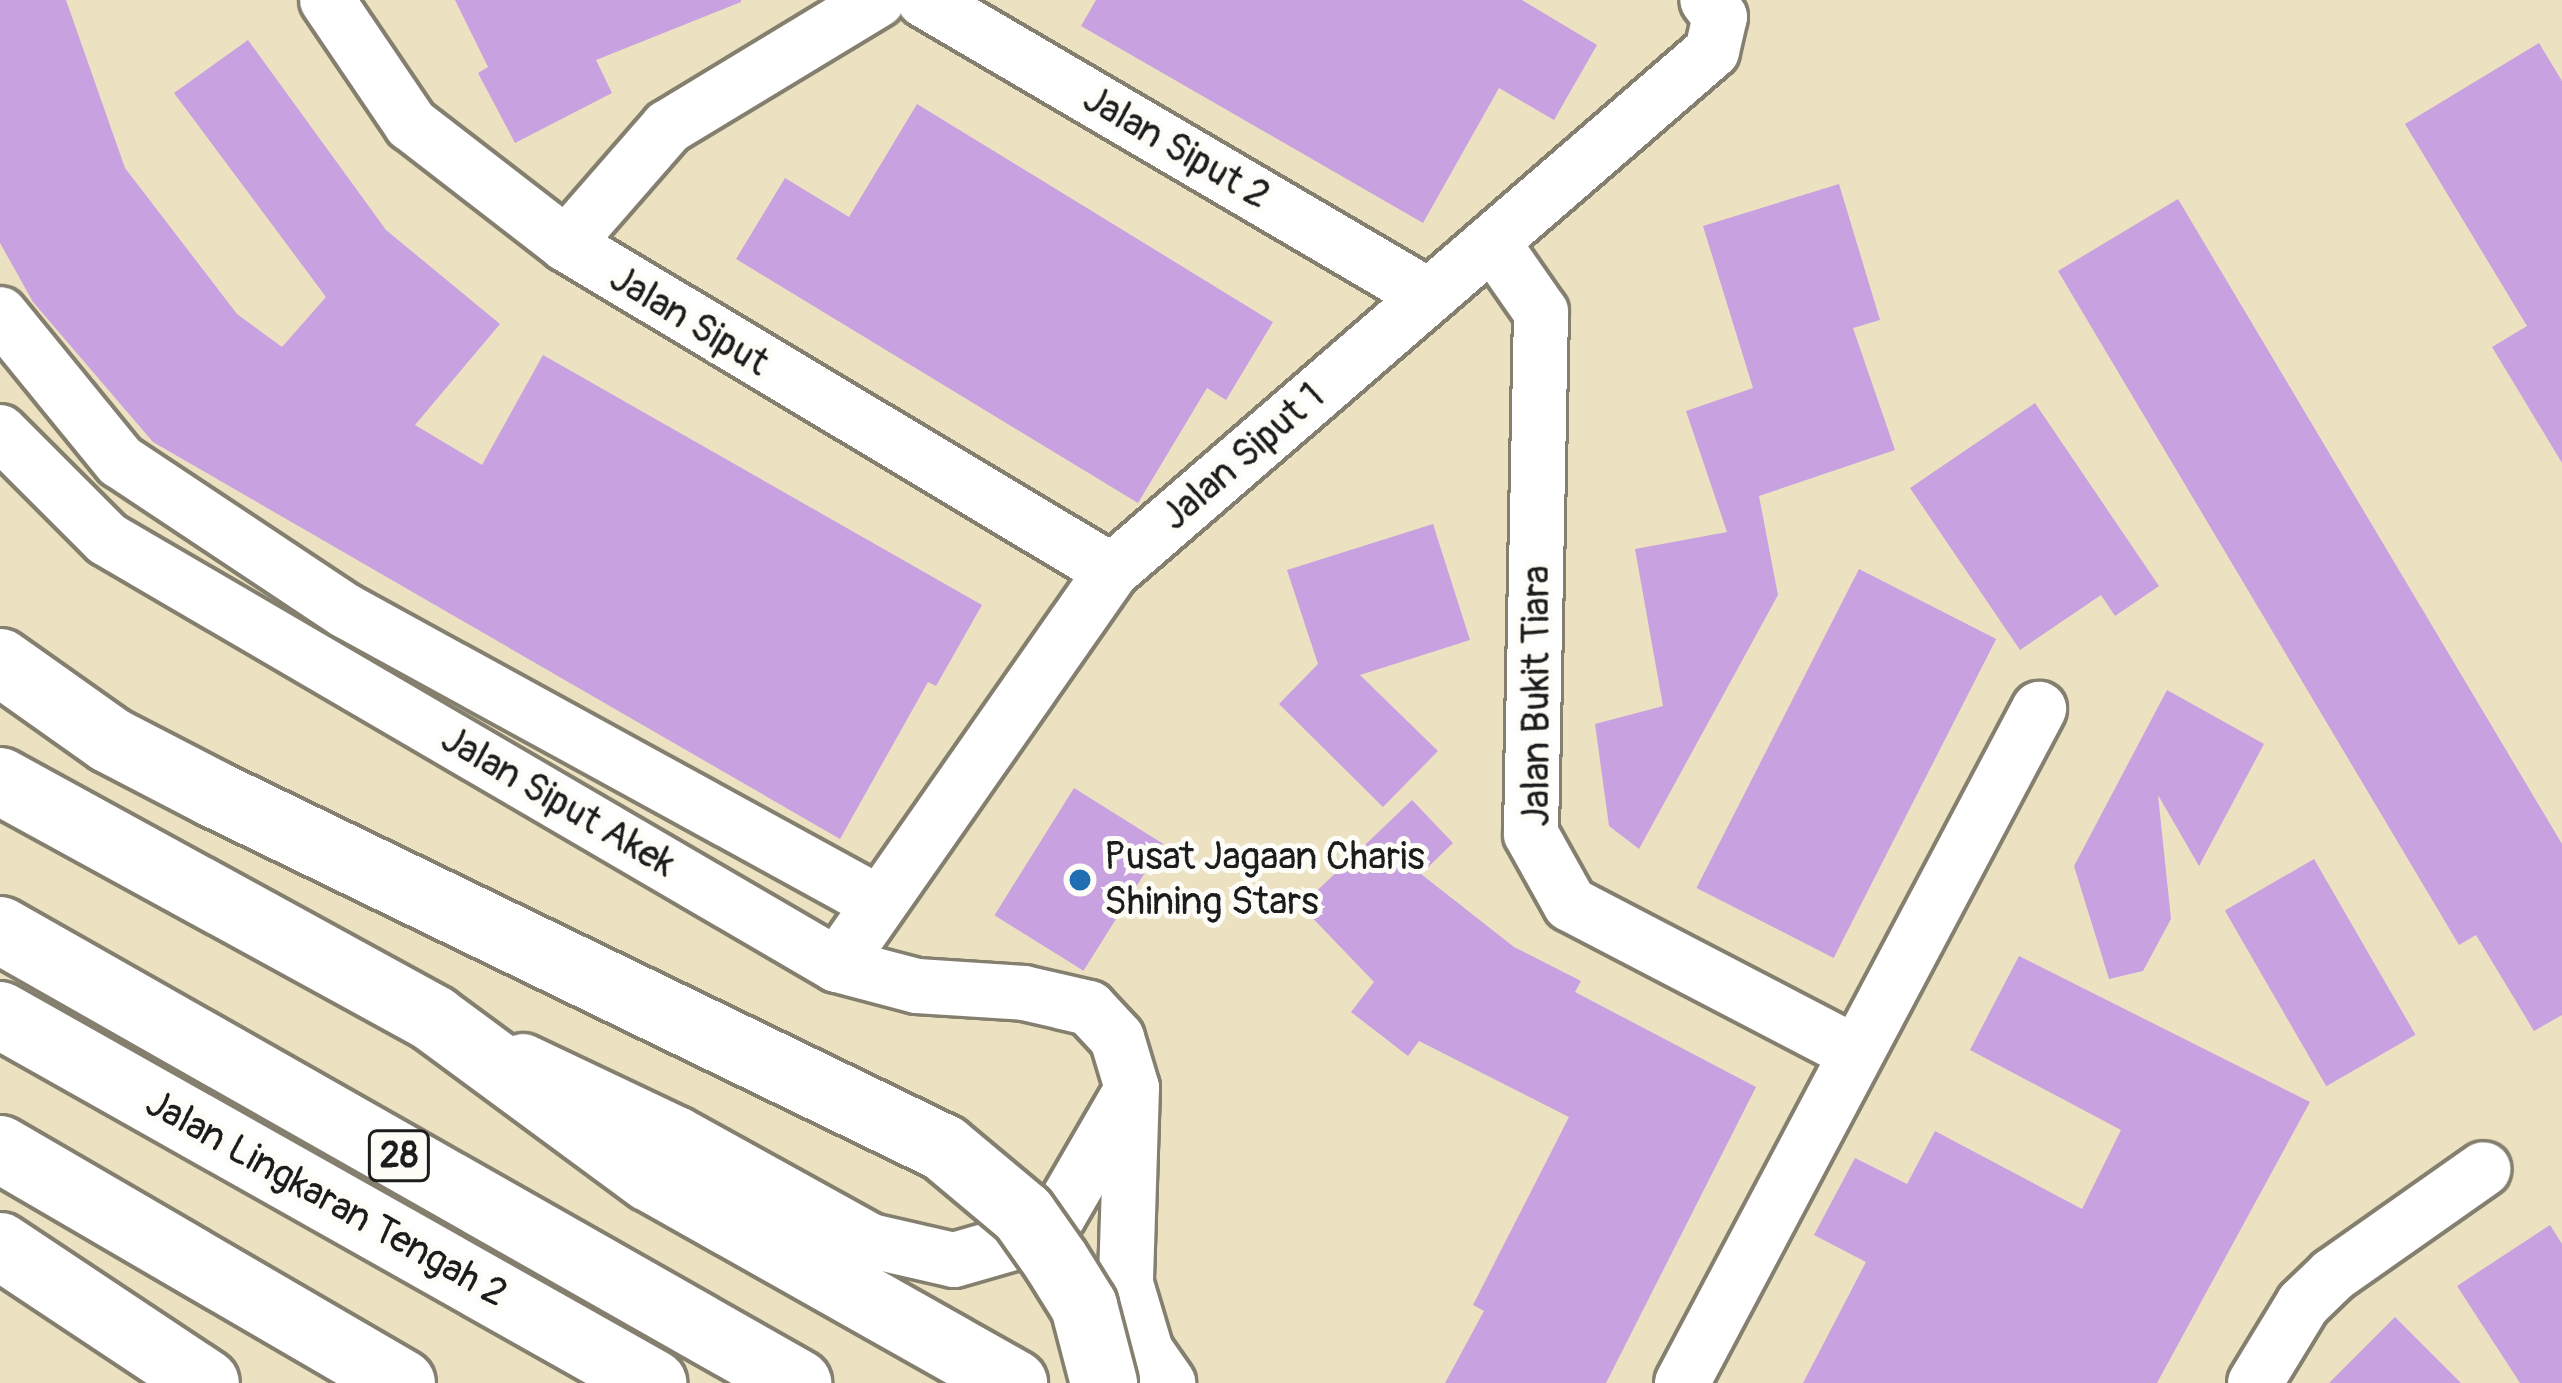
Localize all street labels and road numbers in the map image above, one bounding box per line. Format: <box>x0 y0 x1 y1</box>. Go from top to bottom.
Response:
street label: Jalan Siput 2 <box>1075 76 1277 220</box>
street label: Jalan Siput <box>601 255 777 387</box>
street label: Jalan Siput 1 <box>1152 373 1334 541</box>
street label: Jalan Bukit Tiara <box>1514 565 1560 827</box>
street label: Jalan Siput Akek <box>433 716 683 888</box>
street label: Jalan Lingkaran Tengah 2 <box>137 1080 515 1318</box>
road number: 28 <box>366 1126 432 1186</box>

